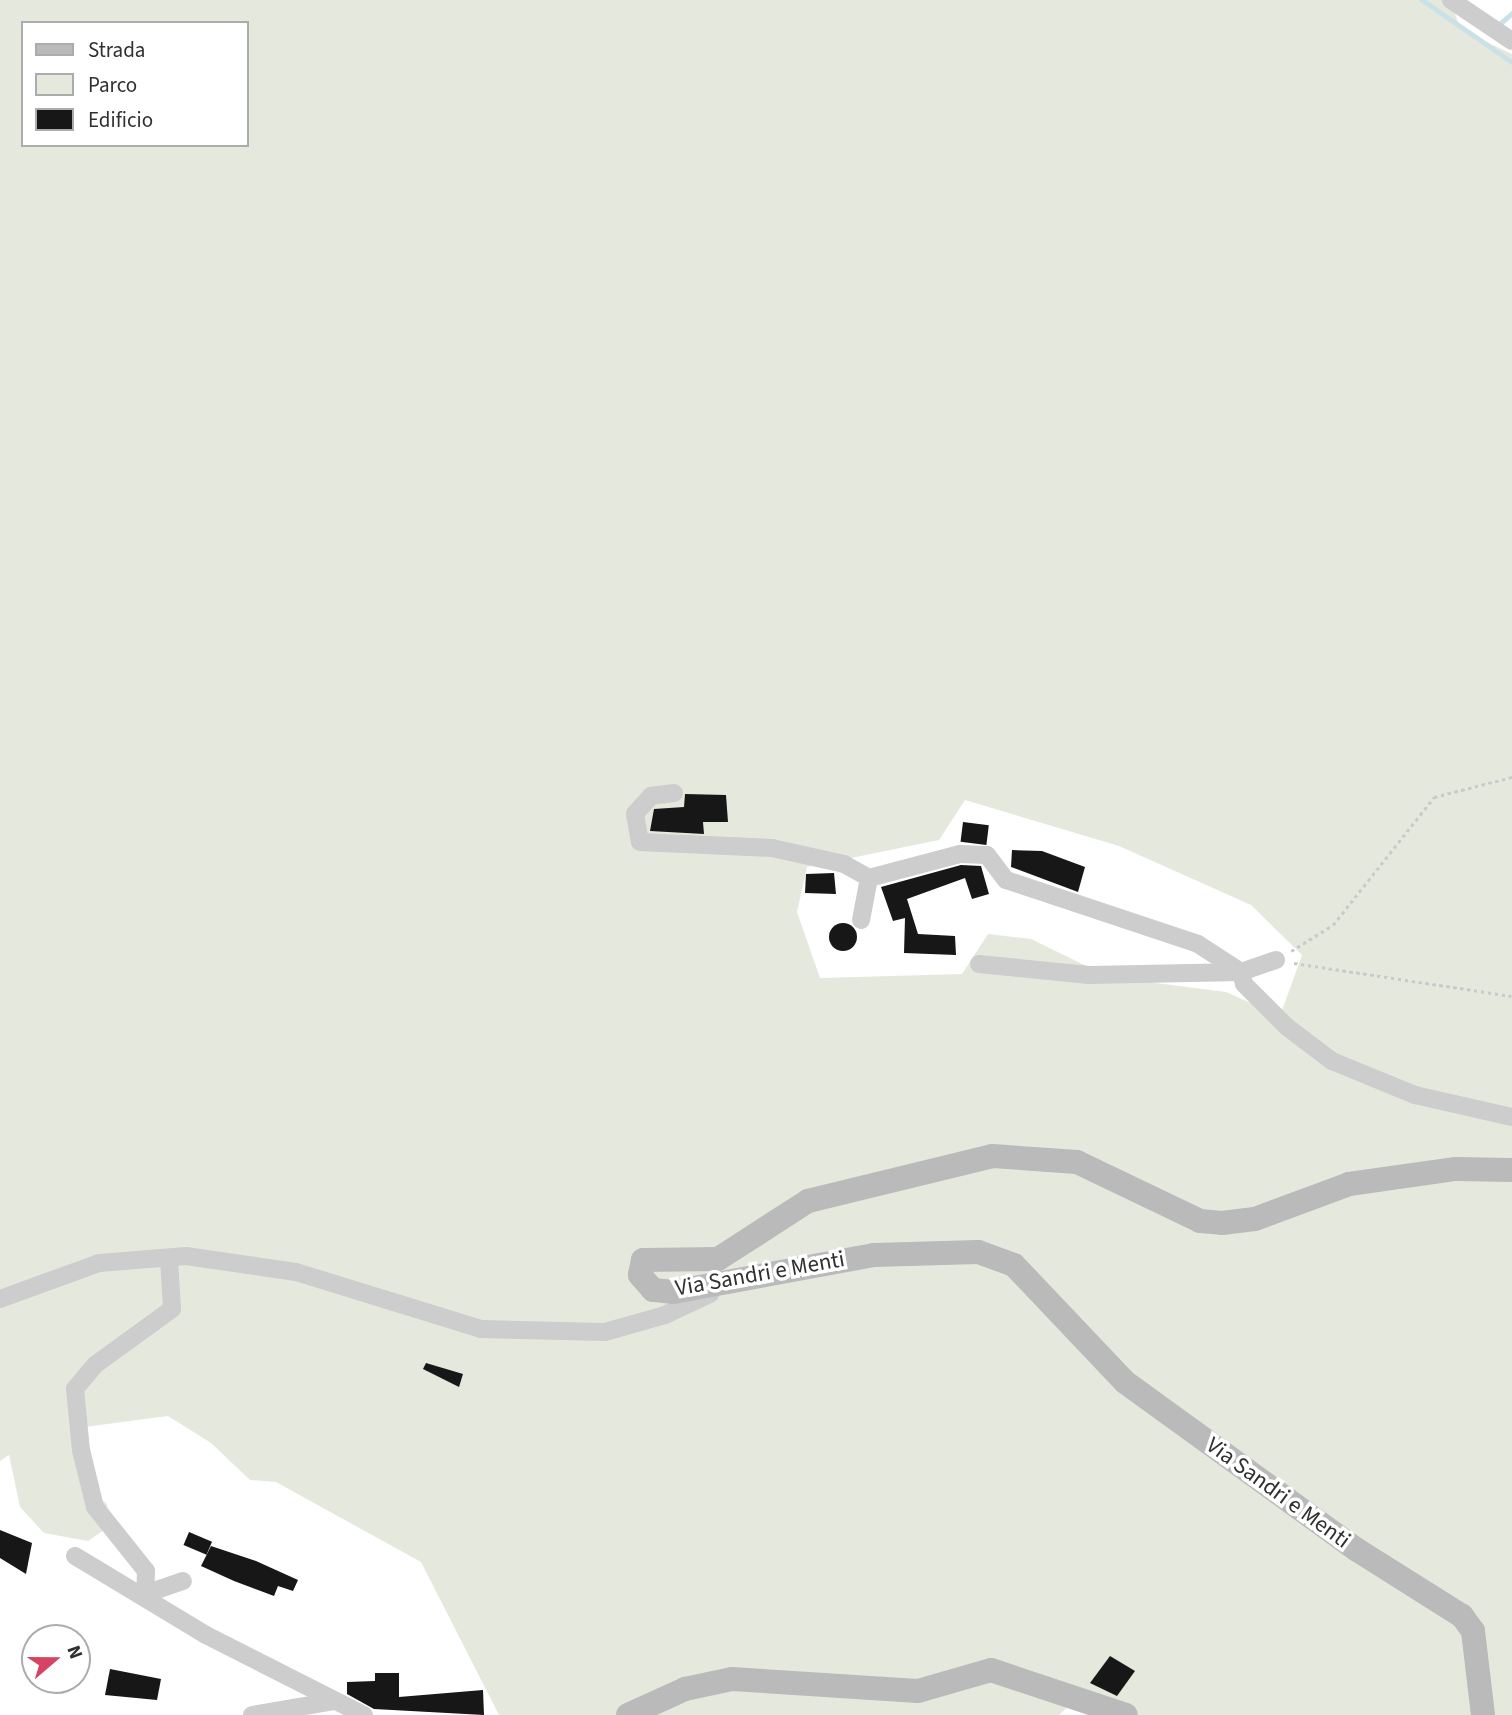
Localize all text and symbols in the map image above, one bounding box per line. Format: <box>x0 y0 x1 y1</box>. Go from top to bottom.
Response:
legend <box>21 21 248 147</box>
text: Strada <box>88 35 145 65</box>
text: Parco <box>88 70 137 100</box>
text: Edificio <box>88 105 153 135</box>
street label: Via Sandri e Menti <box>673 1246 847 1302</box>
street label: Via Sandri e Menti <box>1201 1431 1355 1555</box>
north arrow <box>21 1624 91 1694</box>
text: N <box>59 1642 89 1663</box>

